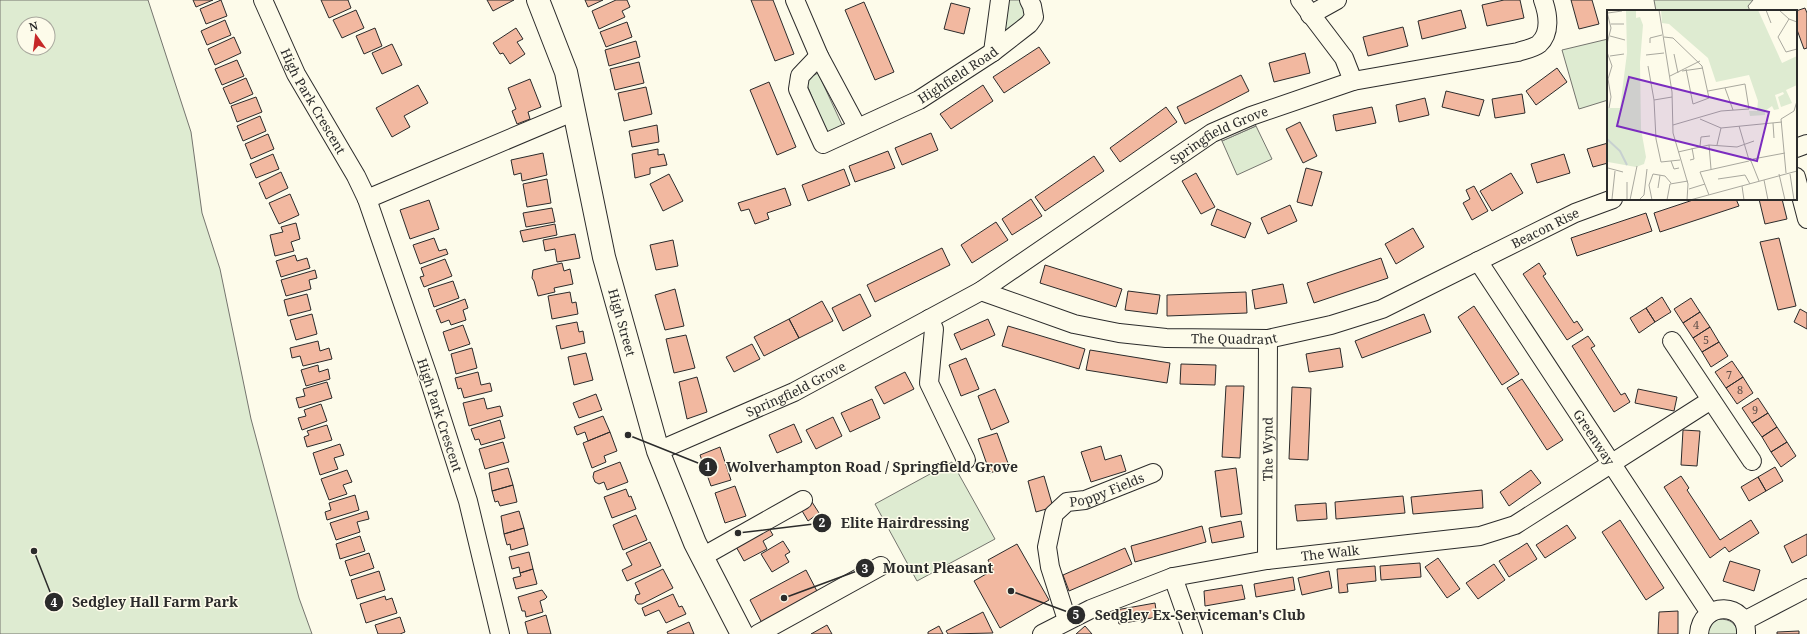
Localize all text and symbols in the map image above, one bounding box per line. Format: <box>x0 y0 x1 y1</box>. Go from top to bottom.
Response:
inset map <box>1607 10 1797 200</box>
north arrow <box>16 16 56 56</box>
text: N <box>27 17 40 34</box>
street label: Highfield Road <box>914 42 1002 107</box>
street label: High Park Crescent <box>277 45 350 158</box>
street label: Springfield Grove <box>1166 102 1270 168</box>
street label: Beacon Rise <box>1508 203 1582 252</box>
street label: High Street <box>604 287 640 359</box>
house number: 4 <box>1693 317 1699 332</box>
street label: The Quadrant <box>1191 328 1279 349</box>
house number: 5 <box>1703 332 1709 347</box>
street label: High Park Crescent <box>413 356 467 475</box>
street label: Springfield Grove <box>743 357 849 421</box>
house number: 7 <box>1726 367 1732 382</box>
house number: 8 <box>1737 382 1743 397</box>
house number: 9 <box>1752 402 1758 417</box>
street label: Greenway <box>1569 406 1619 469</box>
street label: The Wynd <box>1258 417 1277 481</box>
callout: Wolverhampton Road / Springfield Grove <box>698 454 1026 480</box>
text: Wolverhampton Road / Springfield Grove <box>726 457 1018 476</box>
text: 1 <box>705 458 712 475</box>
street label: Poppy Fields <box>1068 468 1147 511</box>
callout: Elite Hairdressing <box>812 510 977 536</box>
text: Elite Hairdressing <box>841 513 969 532</box>
text: 2 <box>819 514 826 531</box>
street label: The Walk <box>1300 541 1360 565</box>
callout: Mount Pleasant <box>855 555 1001 581</box>
text: Mount Pleasant <box>883 558 993 577</box>
text: 3 <box>862 560 869 577</box>
callout: Sedgley Hall Farm Park <box>44 589 246 615</box>
text: Sedgley Hall Farm Park <box>72 592 238 611</box>
text: 4 <box>51 594 58 611</box>
callout: Sedgley Ex-Serviceman's Club <box>1066 602 1313 628</box>
text: Sedgley Ex-Serviceman's Club <box>1095 605 1305 624</box>
text: 5 <box>1073 606 1080 623</box>

